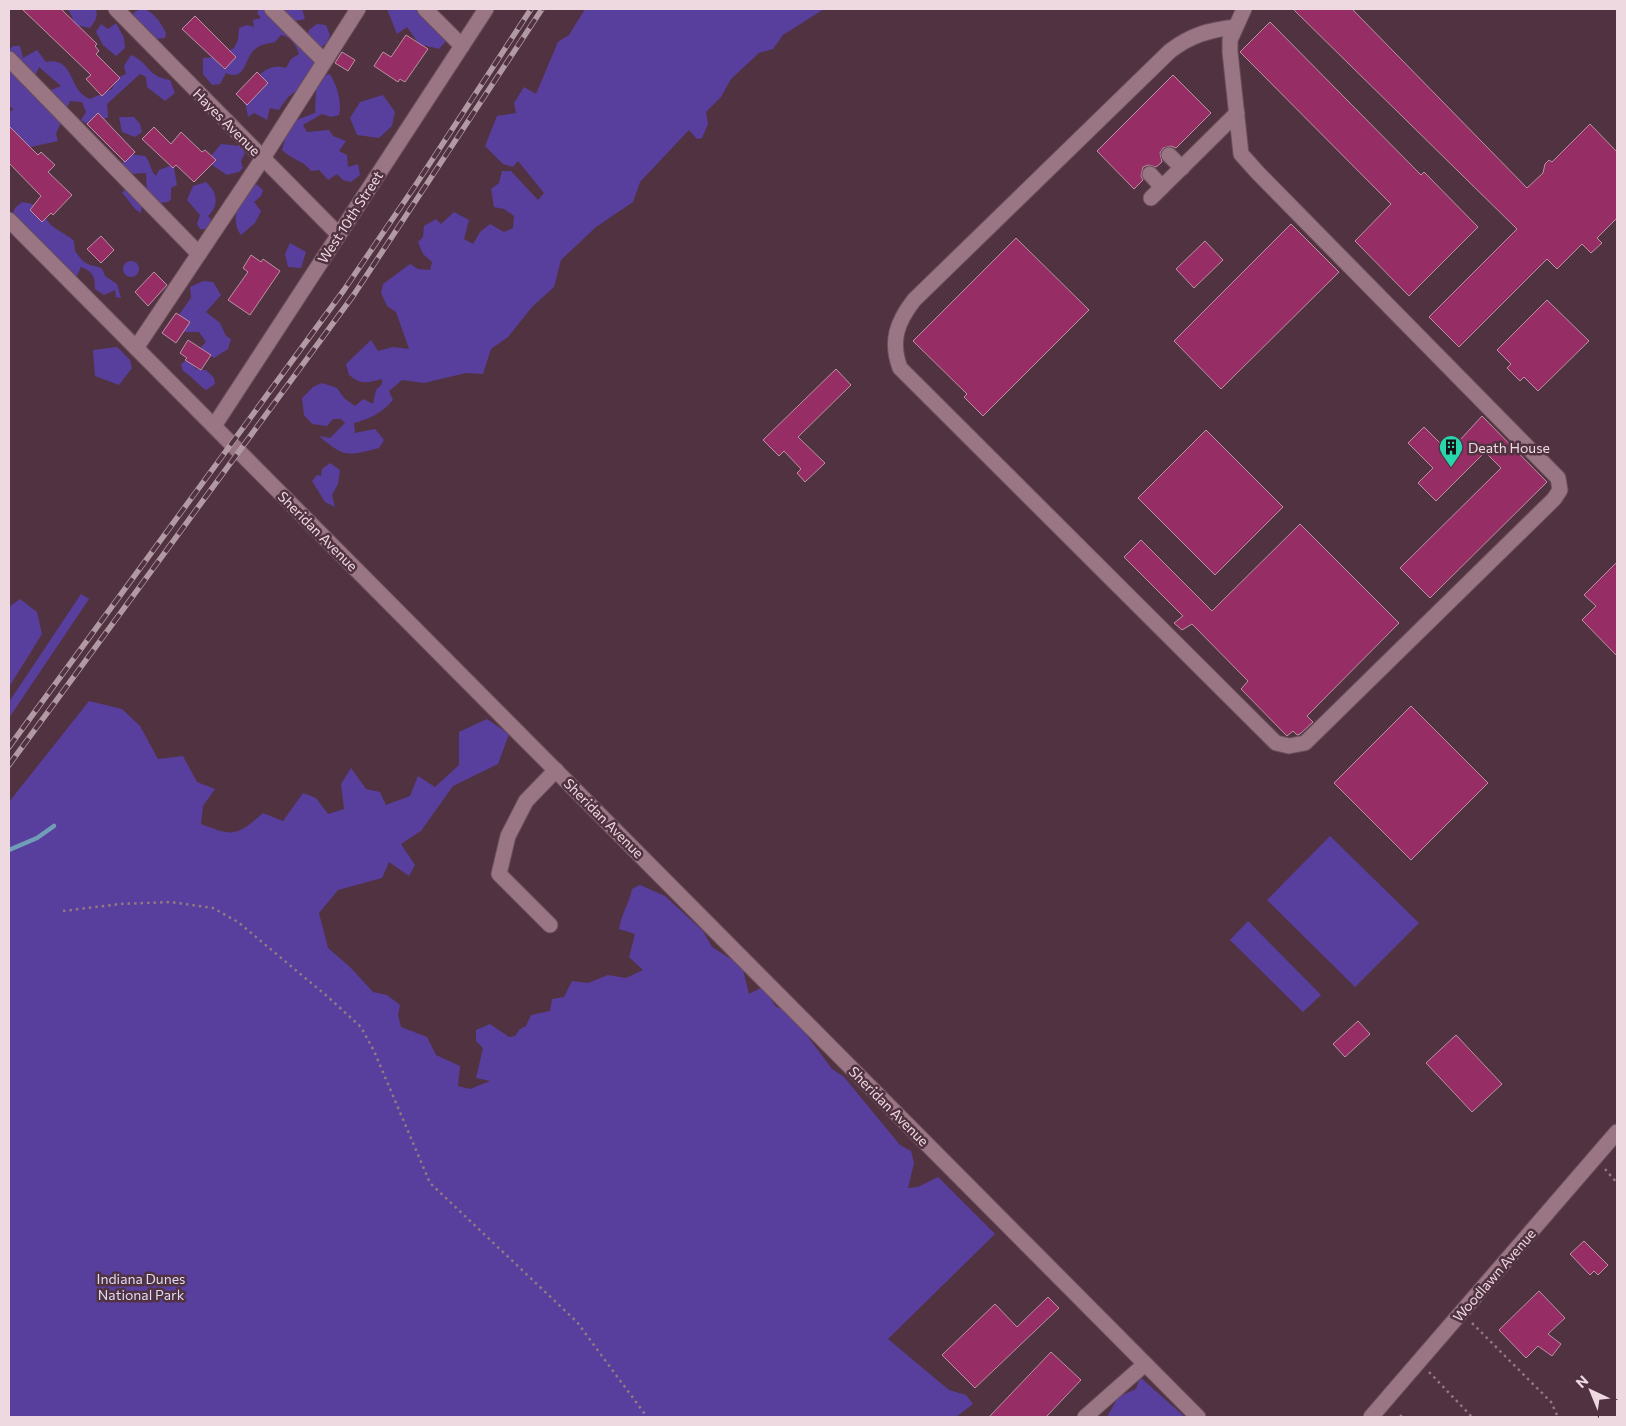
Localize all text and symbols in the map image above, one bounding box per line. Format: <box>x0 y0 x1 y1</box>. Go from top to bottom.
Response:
street label: Hayes Avenue <box>190 85 264 159</box>
street label: West 10th Street <box>314 167 386 266</box>
building icon: Death House <box>1438 434 1464 468</box>
place label: Death House <box>1468 439 1550 456</box>
street label: Sheridan Avenue <box>275 488 361 574</box>
street label: Sheridan Avenue <box>561 775 647 861</box>
street label: Sheridan Avenue <box>846 1063 932 1149</box>
street label: Woodlawn Avenue <box>1449 1225 1539 1325</box>
park label: Indiana Dunes National Park <box>97 1270 185 1303</box>
north arrow <box>1566 1366 1616 1416</box>
text: N <box>1572 1372 1591 1391</box>

